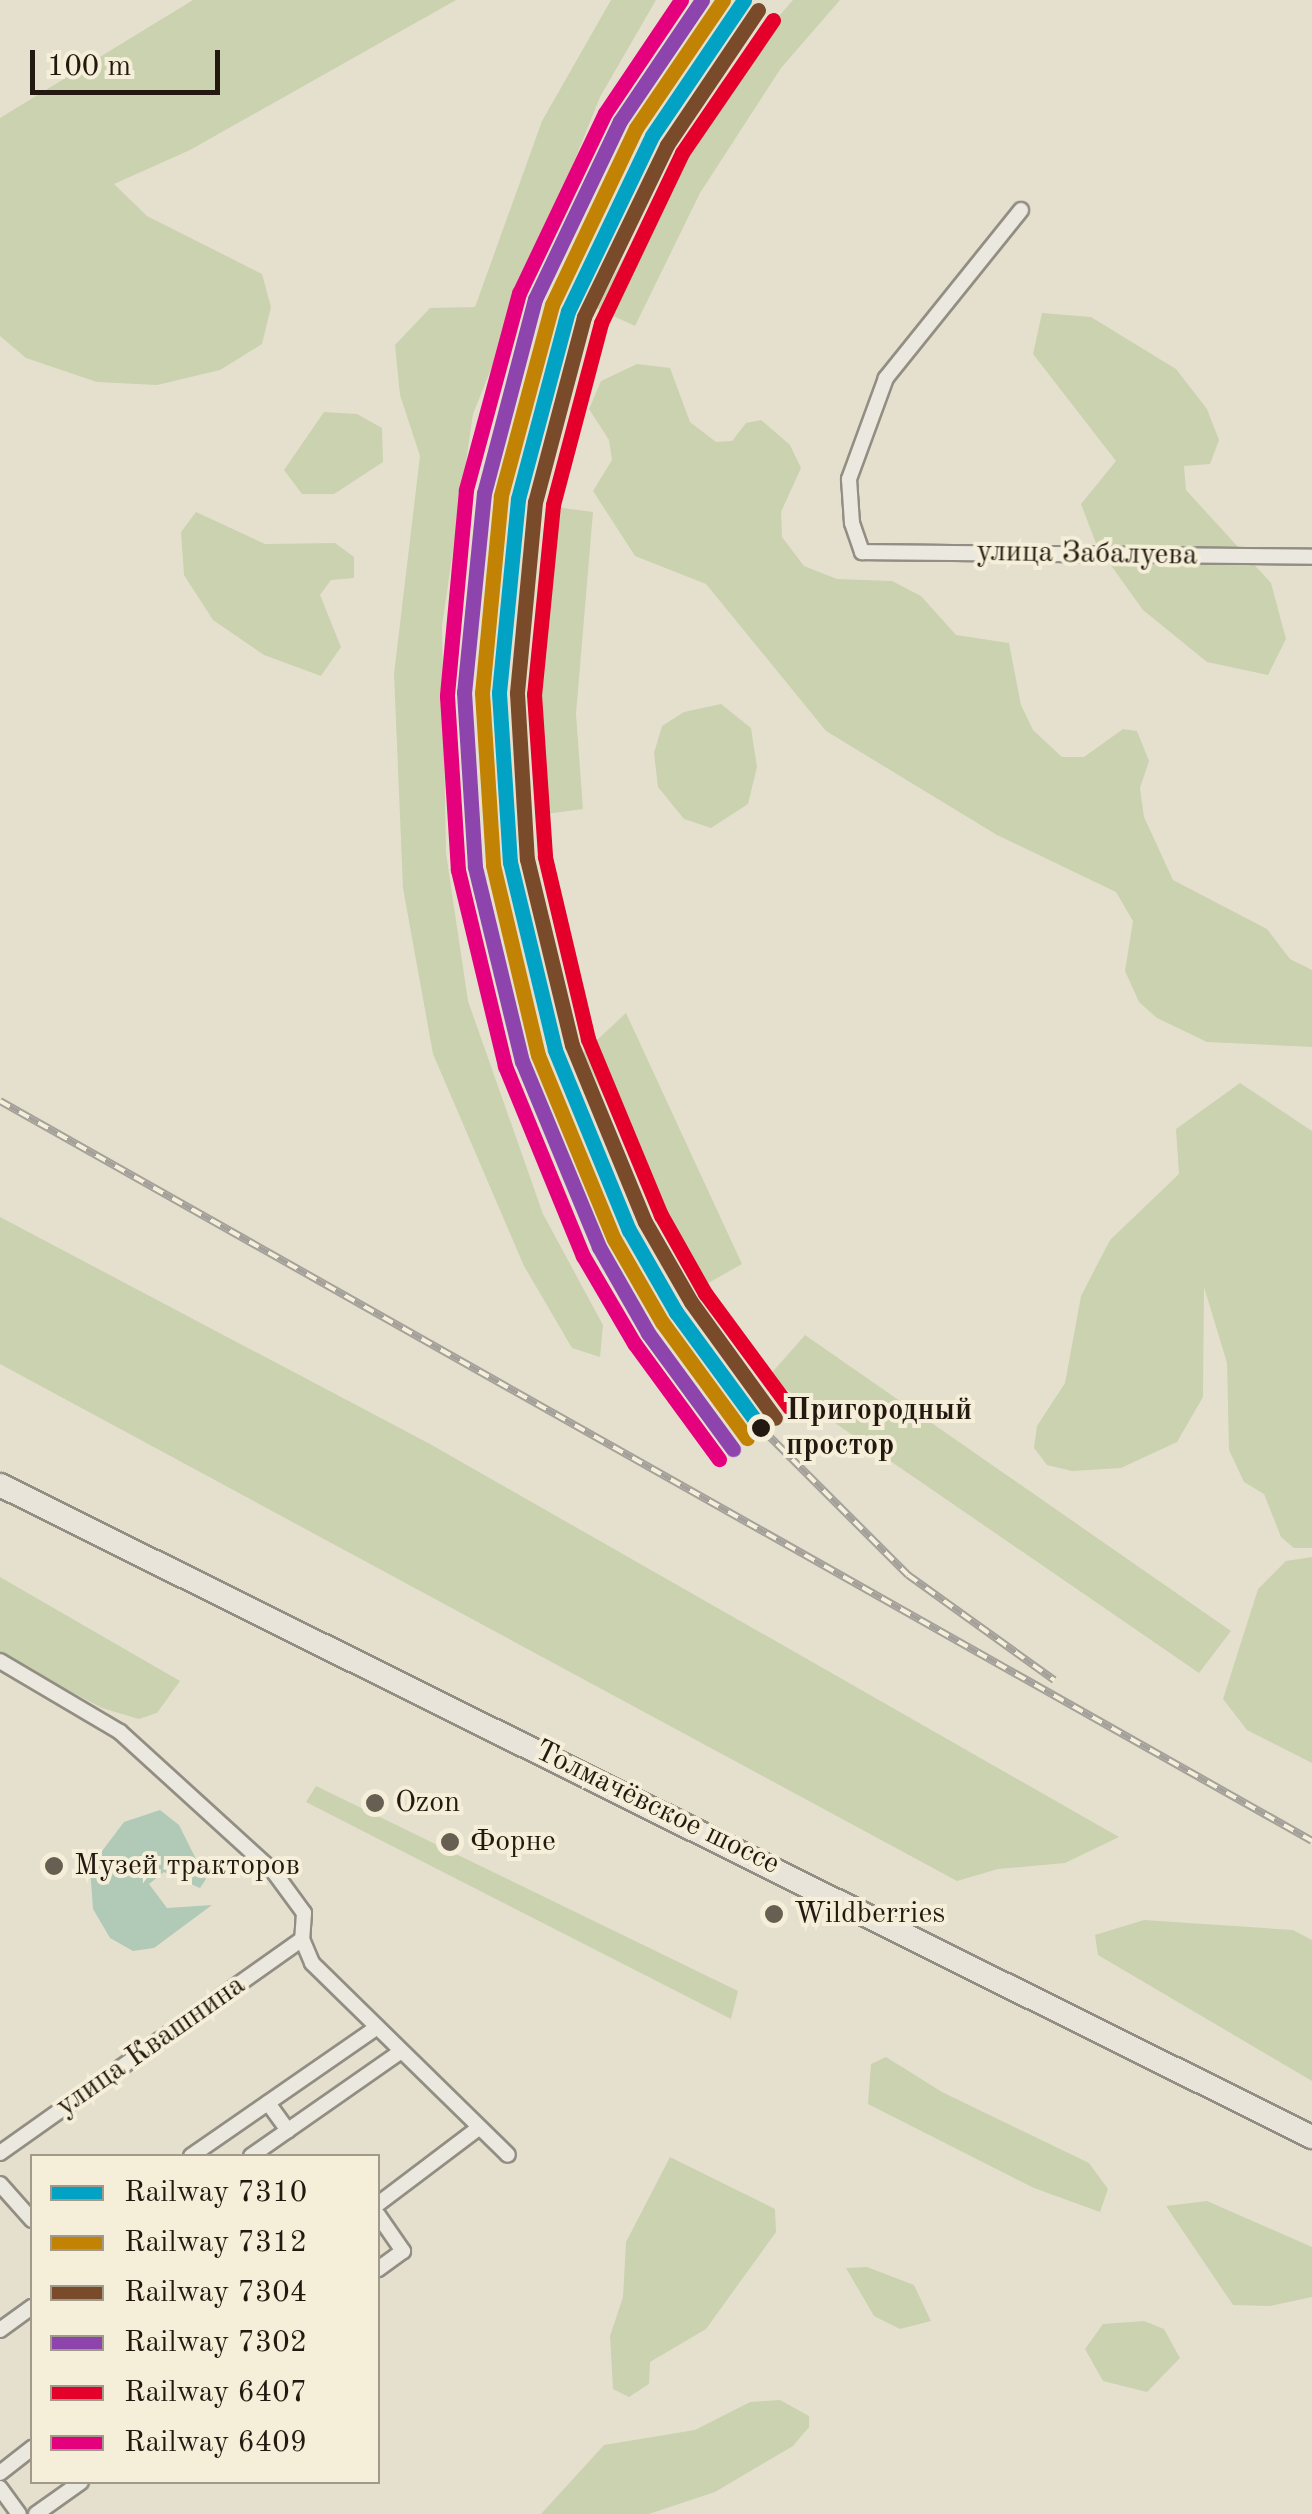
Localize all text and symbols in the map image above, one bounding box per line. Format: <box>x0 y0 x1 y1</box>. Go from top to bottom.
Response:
scale bar <box>35 30 225 92</box>
text: 100 m <box>47 52 131 82</box>
street label: улица Забалуева <box>976 534 1198 574</box>
place label: Пригородный простор <box>786 1393 972 1464</box>
marker: Пригородный простор <box>745 1412 777 1444</box>
street label: Толмачёвское шоссе <box>529 1733 785 1883</box>
place label: Ozon <box>395 1785 460 1821</box>
marker: Ozon <box>364 1792 386 1814</box>
place label: Форне <box>470 1824 556 1860</box>
marker: Форне <box>439 1831 461 1853</box>
place label: Музей тракторов <box>74 1848 300 1884</box>
marker: Музей тракторов <box>43 1855 65 1877</box>
place label: Wildberries <box>794 1896 945 1932</box>
marker: Wildberries <box>763 1903 785 1925</box>
street label: улица Квашнина <box>49 1967 253 2125</box>
legend <box>30 2154 380 2484</box>
text: Railway 7310 <box>124 2178 307 2208</box>
text: Railway 7312 <box>124 2228 307 2258</box>
text: Railway 7304 <box>124 2278 307 2308</box>
text: Railway 7302 <box>124 2328 307 2358</box>
text: Railway 6407 <box>124 2378 307 2408</box>
text: Railway 6409 <box>124 2428 307 2458</box>

